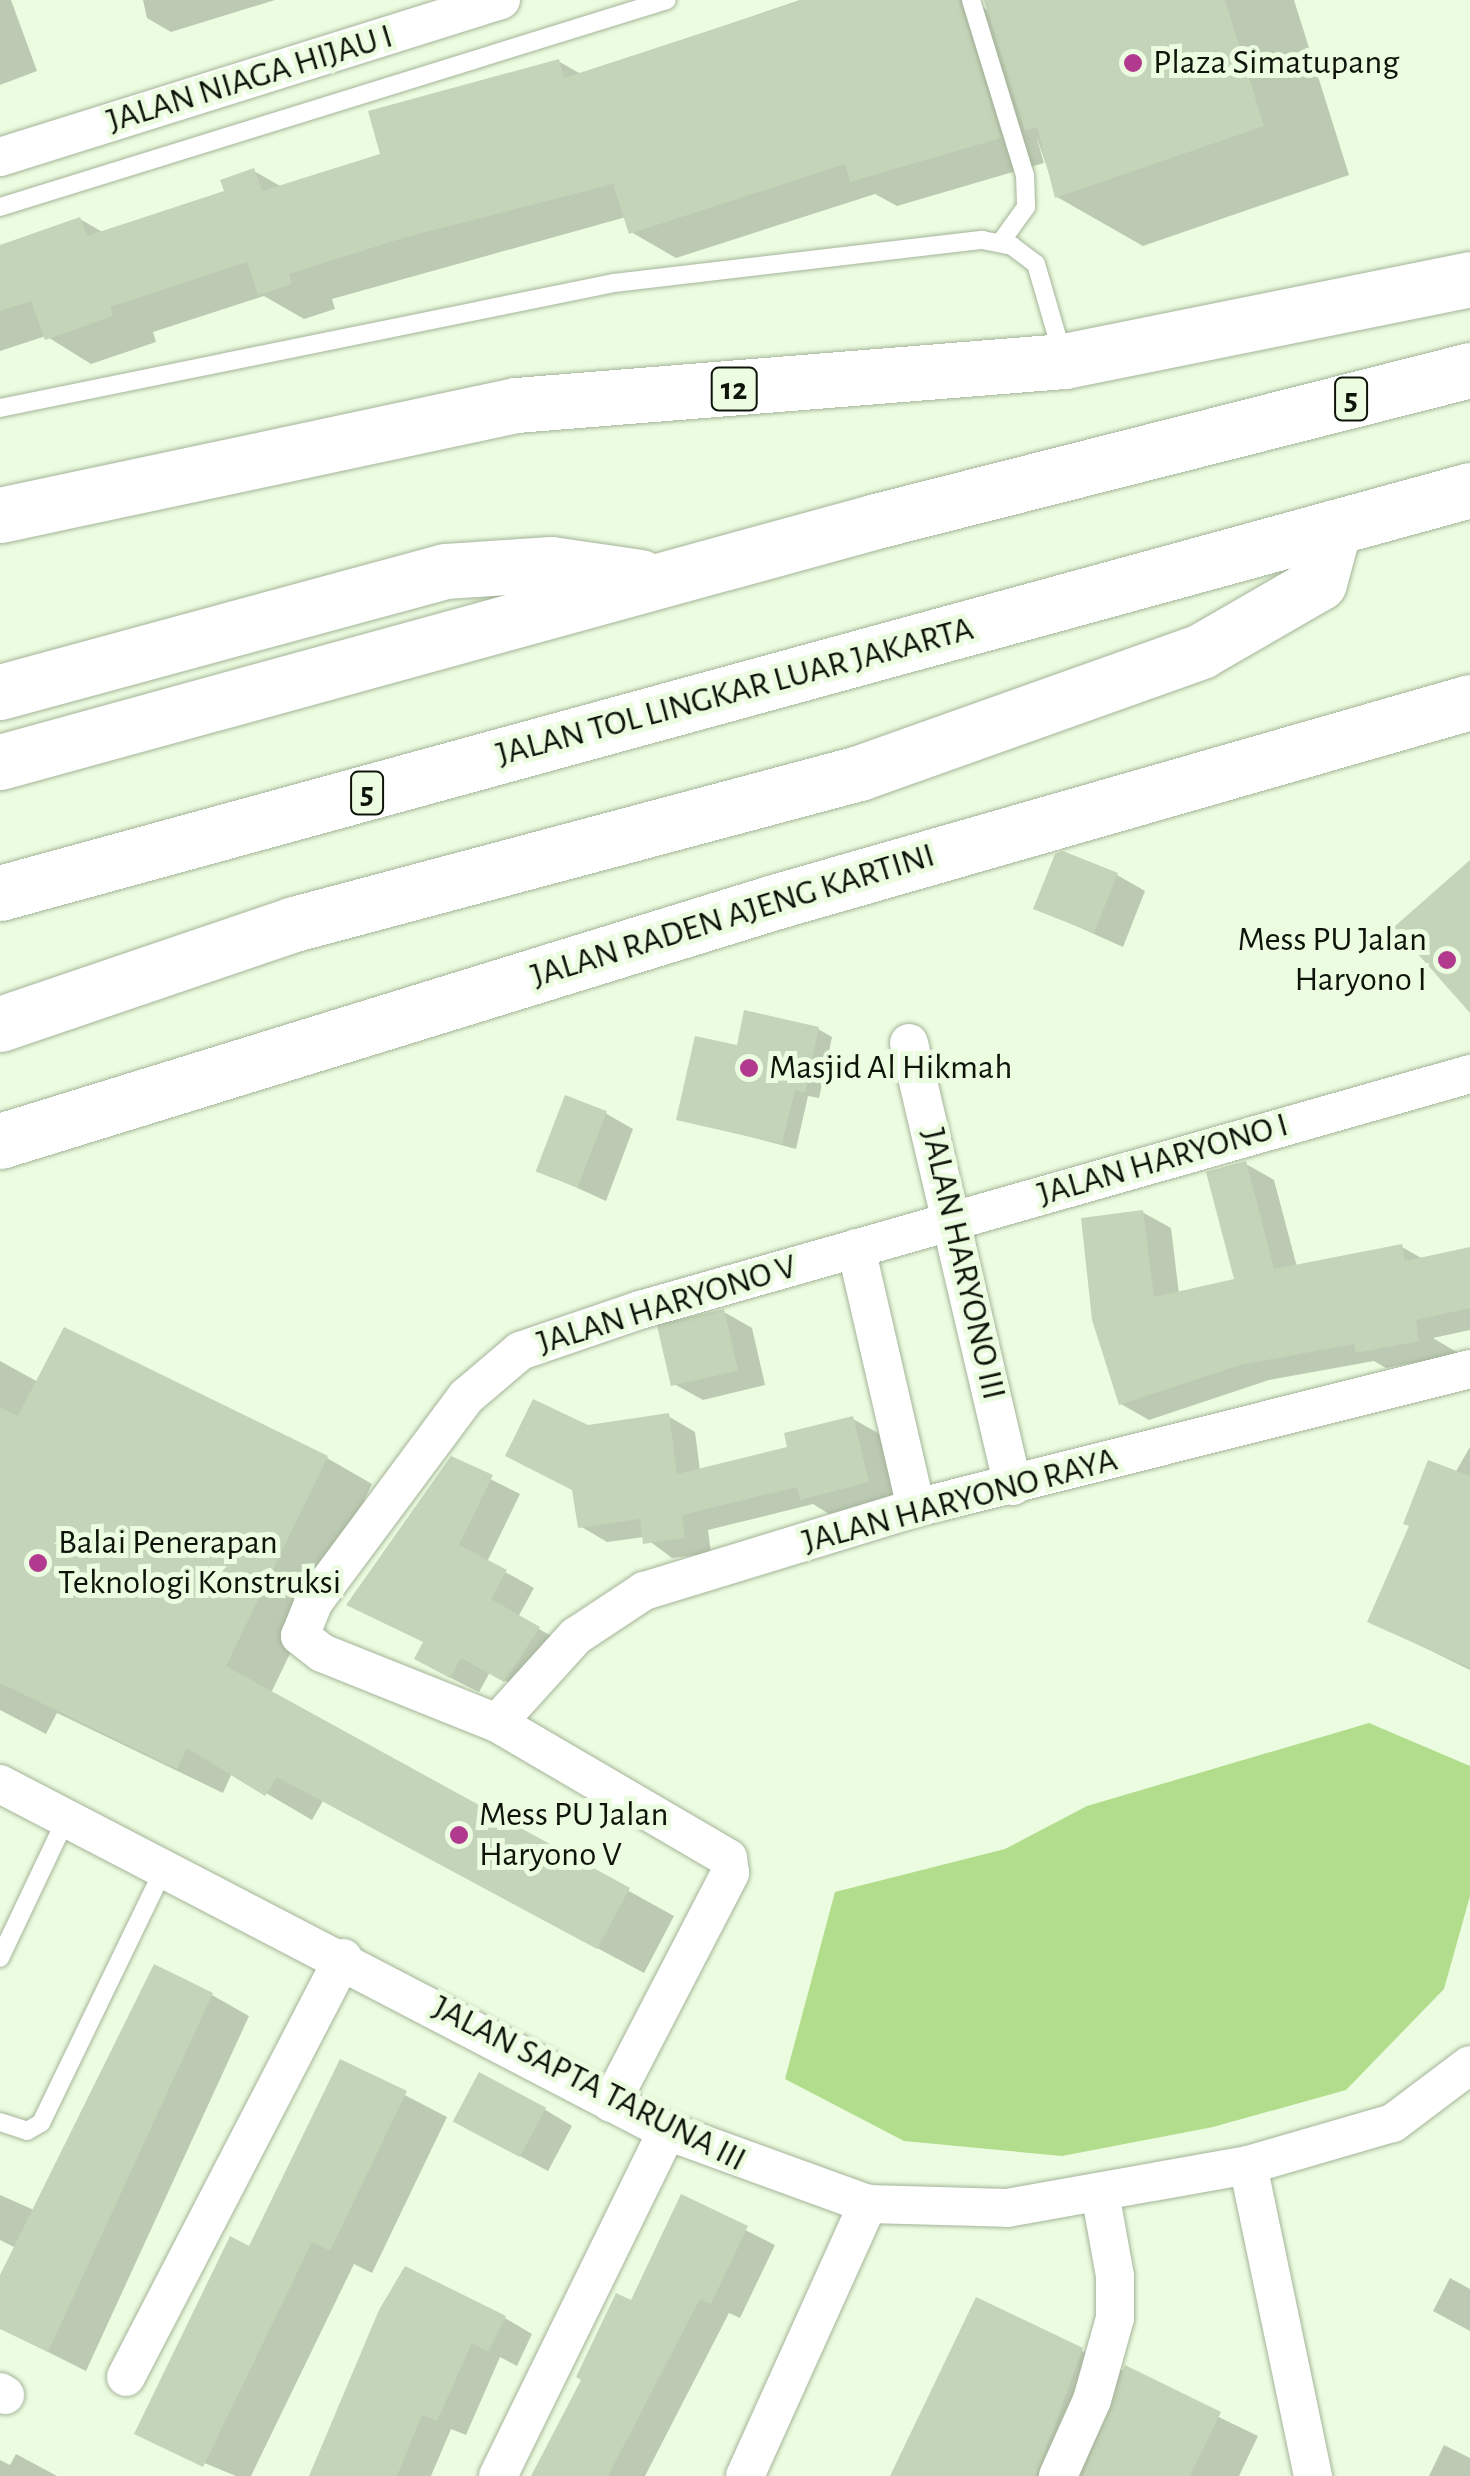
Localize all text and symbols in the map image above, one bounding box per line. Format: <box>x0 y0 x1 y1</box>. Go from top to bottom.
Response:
street label: JALAN NIAGA HIJAU I <box>102 16 398 142</box>
place label: Plaza Simatupang <box>1153 42 1399 84</box>
marker: Plaza Simatupang <box>1122 52 1144 74</box>
road number: 12 <box>709 362 759 416</box>
road number: 5 <box>1334 372 1368 426</box>
street label: JALAN TOL LINGKAR LUAR JAKARTA <box>492 608 978 776</box>
road number: 5 <box>350 766 384 820</box>
street label: JALAN RADEN AJENG KARTINI <box>526 835 940 997</box>
place label: Mess PU Jalan Haryono I <box>1238 919 1427 1001</box>
marker: Mess PU Jalan Haryono I <box>1436 949 1458 971</box>
place label: Masjid Al Hikmah <box>769 1047 1012 1089</box>
marker: Masjid Al Hikmah <box>738 1057 760 1079</box>
street label: JALAN HARYONO I <box>1033 1104 1293 1216</box>
street label: JALAN HARYONO III <box>911 1124 1015 1404</box>
street label: JALAN HARYONO V <box>532 1246 802 1364</box>
street label: JALAN HARYONO RAYA <box>798 1439 1122 1563</box>
place label: Balai Penerapan Teknologi Konstruksi <box>58 1522 341 1604</box>
marker: Balai Penerapan Teknologi Konstruksi <box>27 1552 49 1574</box>
place label: Mess PU Jalan Haryono V <box>479 1794 668 1876</box>
marker: Mess PU Jalan Haryono V <box>448 1824 470 1846</box>
street label: JALAN SAPTA TARUNA III <box>425 1987 753 2181</box>

